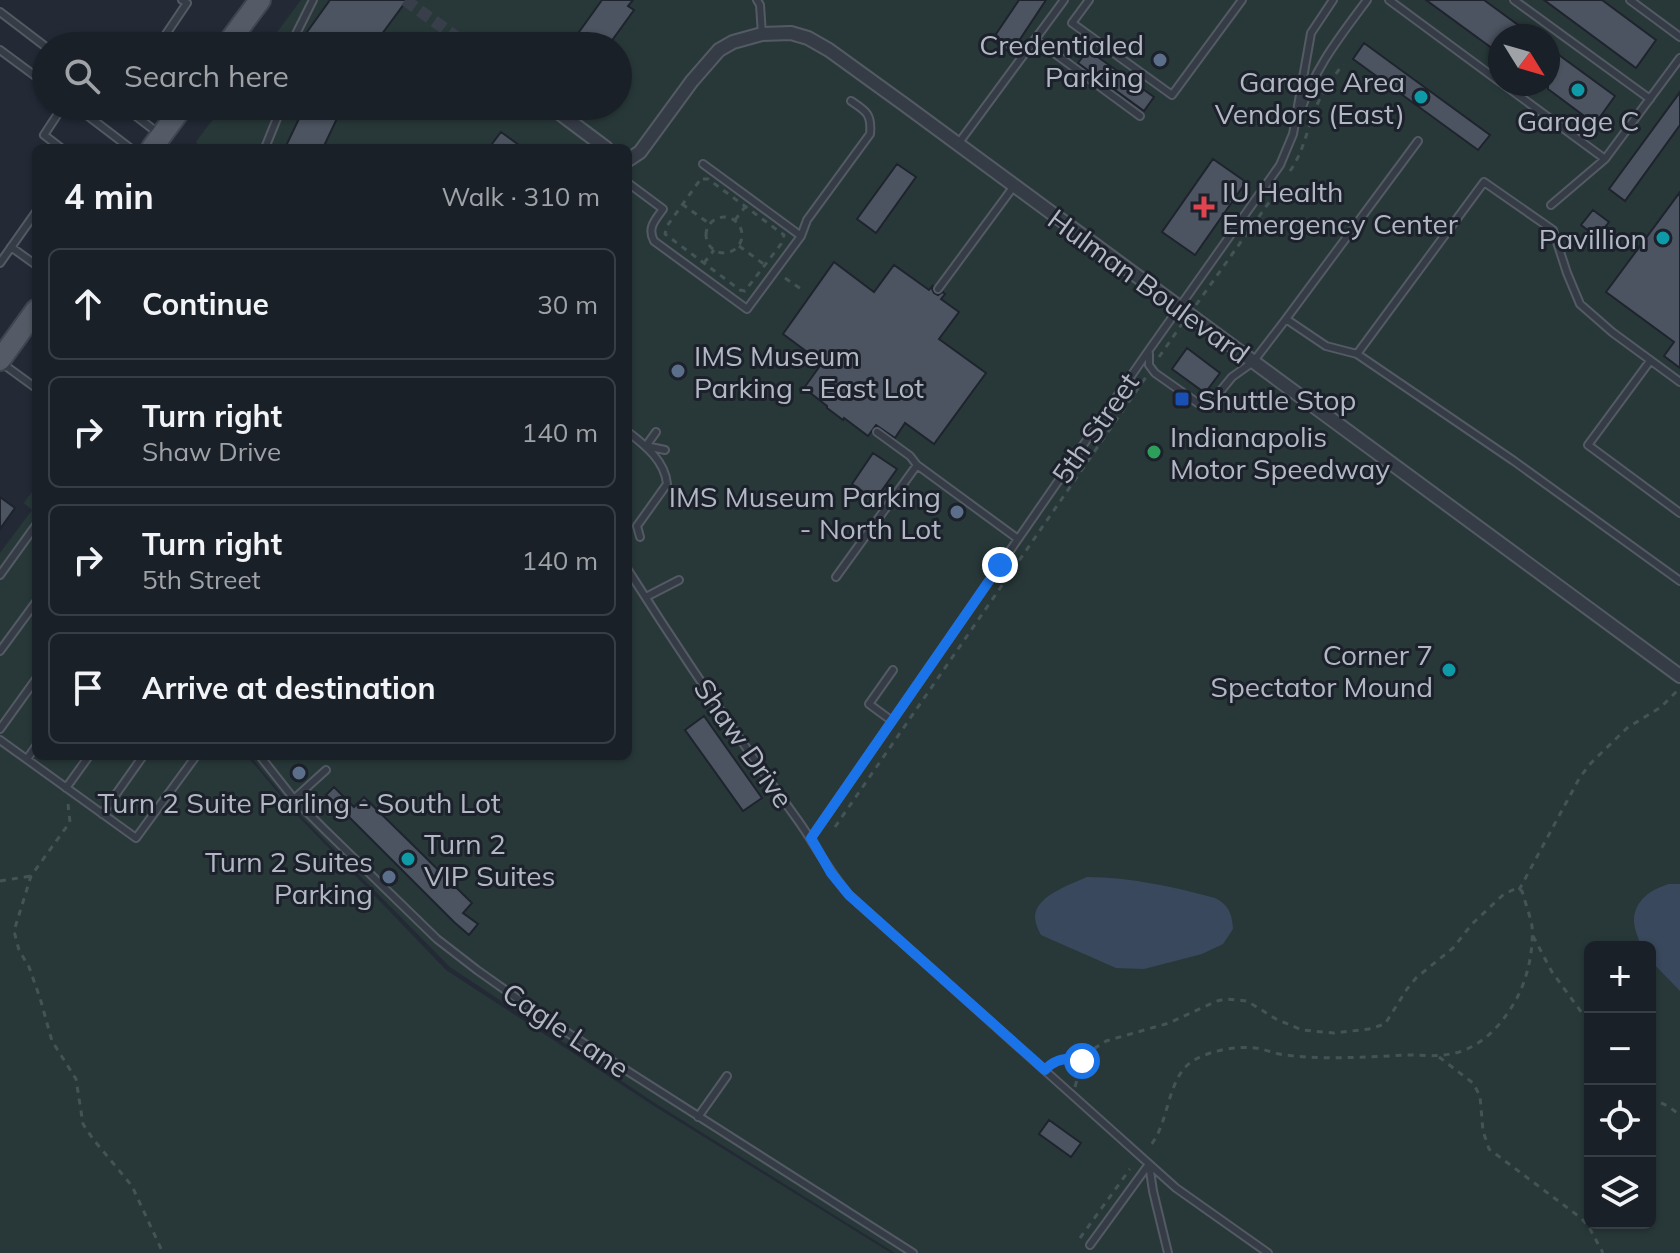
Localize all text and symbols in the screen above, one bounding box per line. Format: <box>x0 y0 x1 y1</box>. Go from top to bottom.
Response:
north arrow <box>1488 24 1560 96</box>
place label: Credentialed Parking <box>979 27 1144 94</box>
search box <box>32 32 632 120</box>
marker: Credentialed Parking <box>1151 51 1169 69</box>
icon: search <box>60 54 104 98</box>
text: Search here <box>124 57 289 95</box>
place label: Garage Area Vendors (East) <box>1215 64 1405 131</box>
marker: Garage C <box>1569 81 1587 99</box>
marker: Garage Area Vendors (East) <box>1412 88 1430 106</box>
place label: Garage C <box>1517 103 1639 138</box>
place label: IU Health Emergency Center <box>1222 174 1459 241</box>
text: 4 min <box>64 175 154 218</box>
text: Walk · 310 m <box>441 180 600 213</box>
marker: IU Health Emergency Center <box>1193 196 1215 218</box>
street label: Hulman Boulevard <box>1041 201 1257 371</box>
place label: Pavillion <box>1539 221 1647 256</box>
marker: Pavillion <box>1654 229 1672 247</box>
icon: ahead <box>66 282 110 326</box>
text: Continue <box>142 285 269 323</box>
text: 30 m <box>537 288 598 321</box>
place label: IMS Museum Parking - East Lot <box>694 338 924 405</box>
marker: IMS Museum Parking - East Lot <box>669 362 687 380</box>
street label: 5th Street <box>1044 365 1146 490</box>
place label: Shuttle Stop <box>1198 382 1356 417</box>
marker: Shuttle Stop <box>1173 390 1191 408</box>
text: Turn right <box>142 397 282 435</box>
icon: right <box>66 410 110 454</box>
text: 140 m <box>522 416 598 449</box>
place label: Indianapolis Motor Speedway <box>1170 419 1390 486</box>
text: Shaw Drive <box>142 435 281 468</box>
marker: Indianapolis Motor Speedway <box>1145 443 1163 461</box>
place label: IMS Museum Parking - North Lot <box>669 479 941 546</box>
marker: IMS Museum Parking - North Lot <box>948 503 966 521</box>
text: Turn right <box>142 525 282 563</box>
icon: right <box>66 538 110 582</box>
text: 140 m <box>522 544 598 577</box>
route end <box>982 547 1018 583</box>
text: 5th Street <box>142 563 261 596</box>
place label: Corner 7 Spectator Mound <box>1211 637 1433 704</box>
marker: Corner 7 Spectator Mound <box>1440 661 1458 679</box>
icon: arrive <box>66 666 110 710</box>
text: Arrive at destination <box>142 669 436 707</box>
street label: Shaw Drive <box>687 672 801 814</box>
marker: Turn 2 Suite Parling - South Lot <box>290 764 308 782</box>
place label: Turn 2 Suite Parling - South Lot <box>97 785 501 820</box>
place label: Turn 2 VIP Suites <box>424 826 555 893</box>
place label: Turn 2 Suites Parking <box>205 844 373 911</box>
marker: Turn 2 VIP Suites <box>399 850 417 868</box>
marker: Turn 2 Suites Parking <box>380 868 398 886</box>
map controls <box>1584 941 1656 1229</box>
button: + <box>1584 941 1656 1013</box>
street label: Cagle Lane <box>496 975 636 1085</box>
button: − <box>1584 1013 1656 1085</box>
route start <box>1064 1043 1100 1079</box>
button: locate <box>1584 1085 1656 1157</box>
button: layers <box>1584 1157 1656 1229</box>

